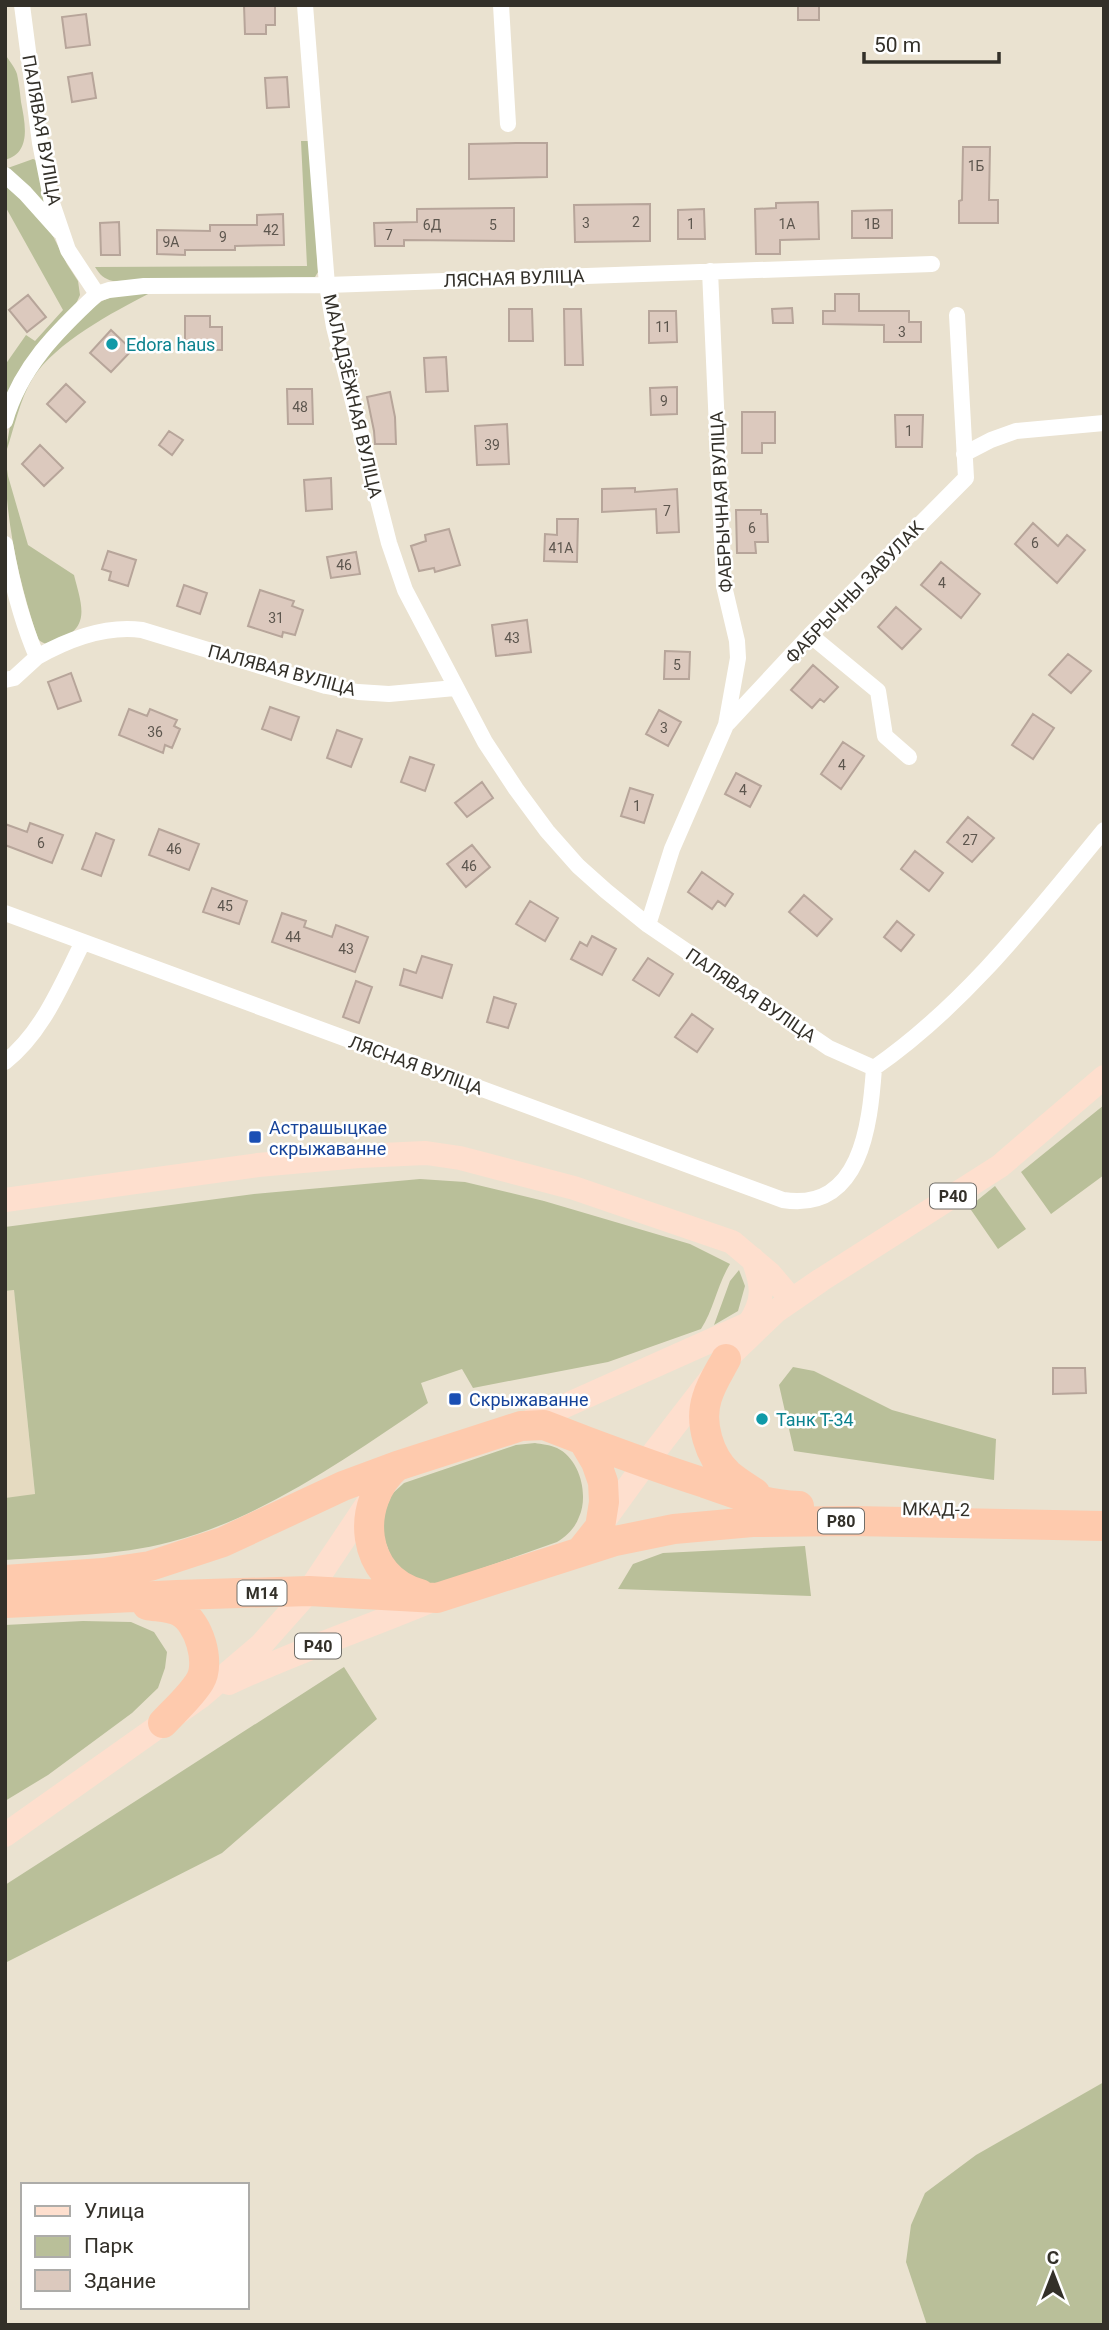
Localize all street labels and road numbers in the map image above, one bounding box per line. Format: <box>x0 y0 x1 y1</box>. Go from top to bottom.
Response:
street label: ПАЛЯВАЯ ВУЛІЦА <box>18 53 66 207</box>
street label: ЛЯСНАЯ ВУЛІЦА <box>443 265 585 291</box>
street label: МАЛАДЗЁЖНАЯ ВУЛІЦА <box>319 292 387 500</box>
street label: ФАБРЫЧНАЯ ВУЛІЦА <box>706 411 736 593</box>
street label: ФАБРЫЧНЫ ЗАВУЛАК <box>781 516 928 667</box>
street label: ПАЛЯВАЯ ВУЛІЦА <box>206 640 359 700</box>
street label: ПАЛЯВАЯ ВУЛІЦА <box>682 944 820 1046</box>
street label: ЛЯСНАЯ ВУЛІЦА <box>346 1031 486 1099</box>
road number: Р40 <box>930 1184 976 1208</box>
street label: МКАД-2 <box>902 1498 970 1520</box>
road number: Р80 <box>818 1508 864 1534</box>
road number: М14 <box>238 1581 286 1606</box>
road number: Р40 <box>295 1634 341 1658</box>

